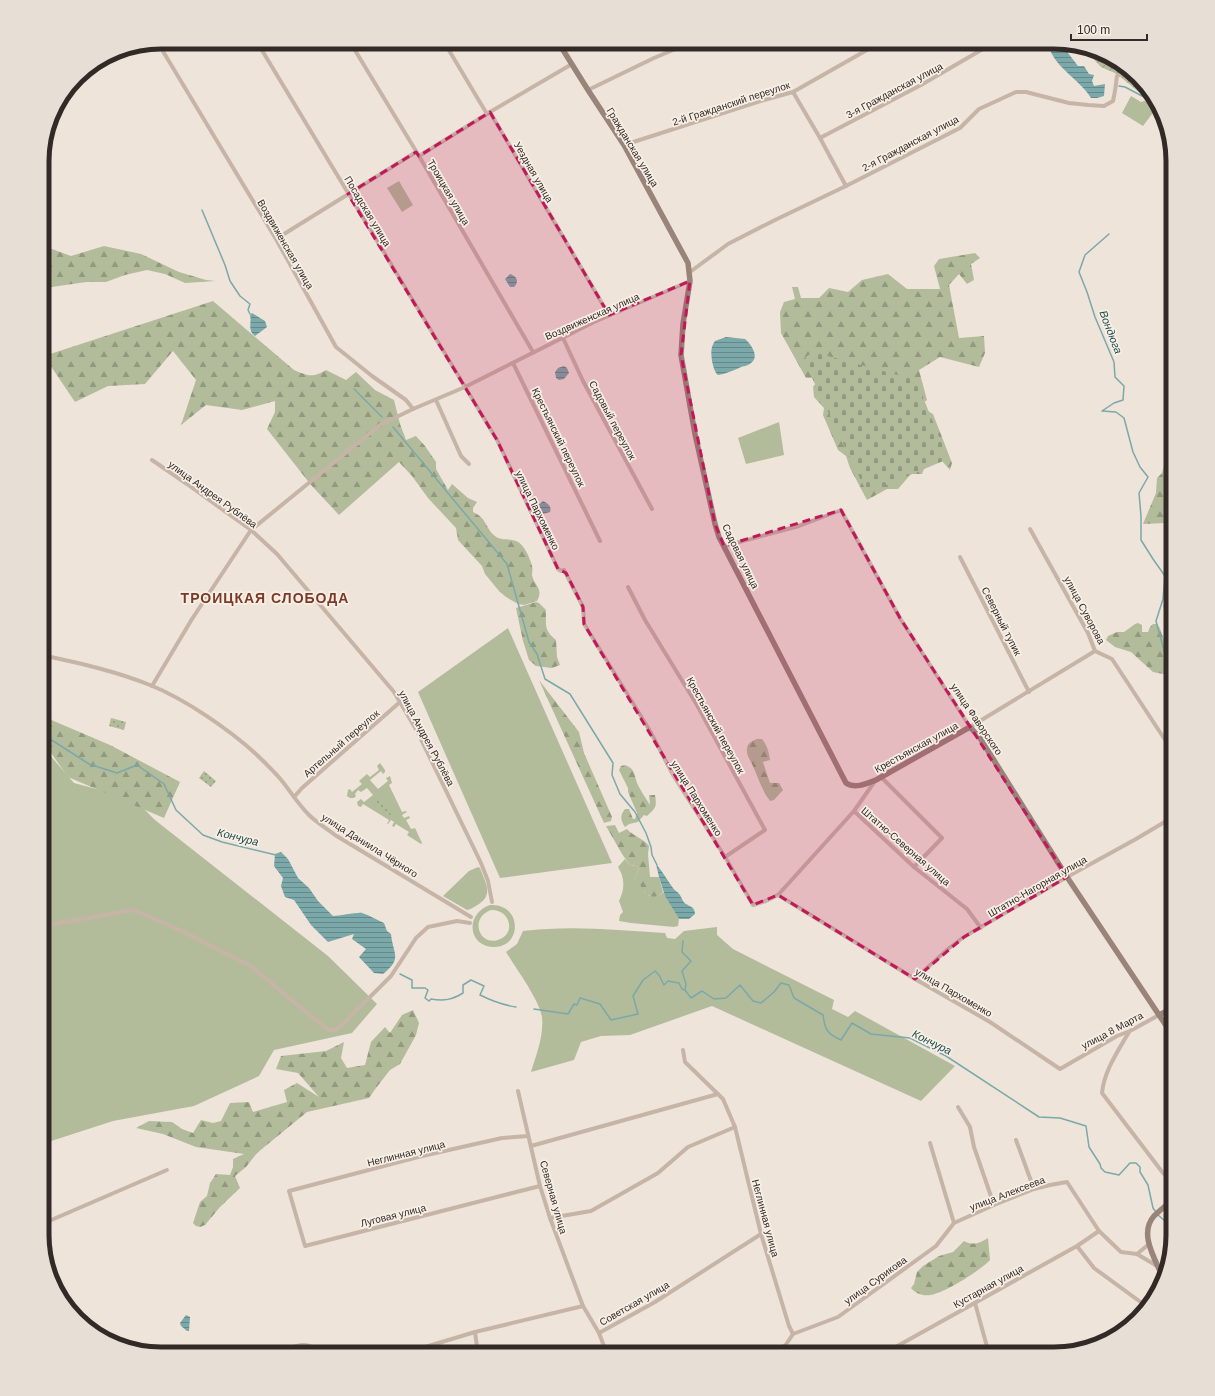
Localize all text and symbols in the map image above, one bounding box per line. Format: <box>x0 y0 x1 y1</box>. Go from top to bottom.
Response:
scale bar <box>1071 16 1147 42</box>
text: 100 m <box>1077 23 1110 37</box>
street label: 3-я Гражданская улица <box>844 60 945 121</box>
street label: 2-й Гражданский переулок <box>671 79 792 128</box>
street label: Гражданская улица <box>605 106 661 189</box>
street label: 2-я Гражданская улица <box>860 113 961 174</box>
street label: Уездная улица <box>512 140 556 205</box>
street label: Троицкая улица <box>425 158 472 227</box>
street label: Посадская улица <box>342 174 393 249</box>
street label: Воздвиженская улица <box>255 197 316 291</box>
street label: Воздвиженская улица <box>543 291 641 342</box>
water label: Вондюга <box>1097 309 1125 355</box>
street label: Садовый переулок <box>587 379 638 462</box>
street label: Крестьянский переулок <box>530 386 588 489</box>
street label: улица Андрея Рублёва <box>166 459 260 531</box>
street label: улица Пархоменко <box>514 469 562 552</box>
street label: Садовая улица <box>720 522 761 591</box>
street label: улица Суворова <box>1062 574 1107 646</box>
street label: Северный тупик <box>980 585 1024 658</box>
district label: ТРОИЦКАЯ СЛОБОДА <box>181 590 349 606</box>
street label: Крестьянский переулок <box>684 675 747 776</box>
street label: улица Фаворского <box>949 681 1005 757</box>
street label: улица Андрея Рублёва <box>397 688 457 788</box>
street label: Артельный переулок <box>301 707 382 779</box>
street label: Крестьянская улица <box>873 720 960 775</box>
street label: улица Пархоменко <box>669 758 725 838</box>
street label: Штатно-Северная улица <box>859 805 953 888</box>
street label: улица Даниила Чёрного <box>320 811 420 880</box>
water label: Кончура <box>216 826 260 848</box>
street label: Штатно-Нагорная улица <box>986 853 1089 919</box>
street label: улица Пархоменко <box>913 966 995 1019</box>
street label: улица 8 Марта <box>1080 1009 1145 1051</box>
water label: Кончура <box>910 1027 954 1057</box>
street label: Неглинная улица <box>366 1138 447 1168</box>
street label: Северная улица <box>538 1159 569 1236</box>
street label: улица Алексеева <box>968 1174 1047 1213</box>
street label: Неглинная улица <box>750 1178 781 1259</box>
street label: Луговая улица <box>359 1202 427 1229</box>
street label: улица Сурикова <box>842 1254 909 1307</box>
street label: Кустарная улица <box>951 1262 1025 1310</box>
street label: Советская улица <box>597 1279 671 1328</box>

